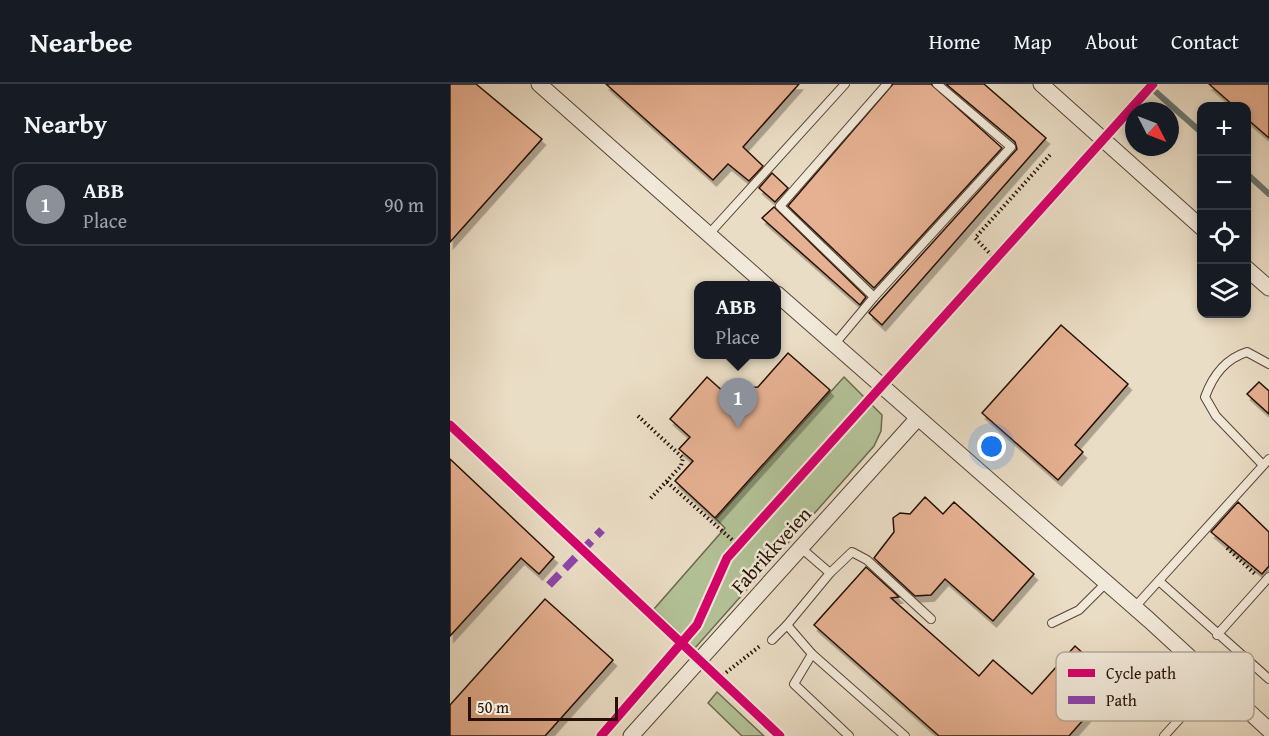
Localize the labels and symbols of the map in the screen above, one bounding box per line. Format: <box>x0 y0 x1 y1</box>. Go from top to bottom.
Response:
north arrow <box>1125 102 1179 156</box>
pin: 1 <box>718 378 758 428</box>
your location <box>977 432 1006 461</box>
street label: Fabrikkveien <box>724 500 818 600</box>
legend <box>1056 652 1254 721</box>
text: Cycle path <box>1106 661 1176 685</box>
text: Path <box>1106 688 1137 712</box>
scale bar <box>468 694 618 722</box>

